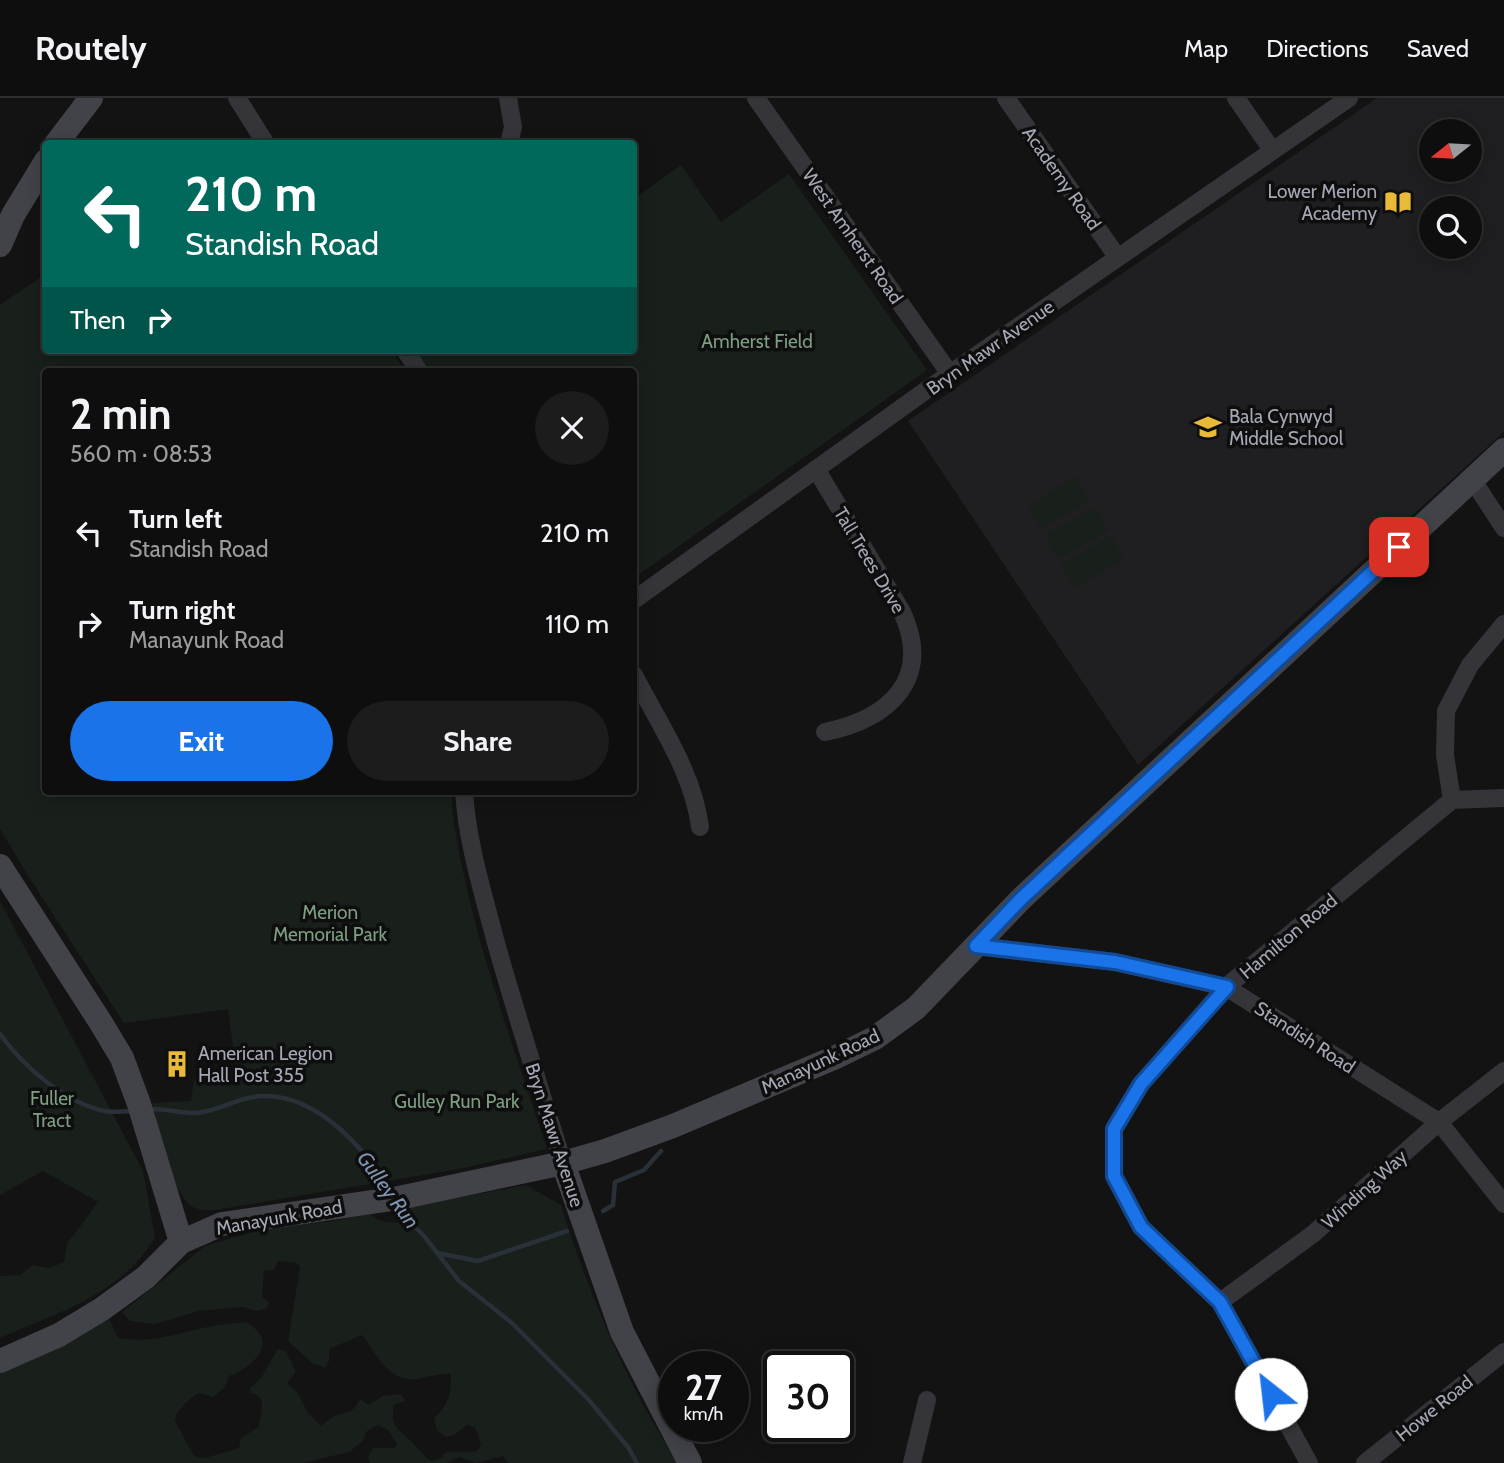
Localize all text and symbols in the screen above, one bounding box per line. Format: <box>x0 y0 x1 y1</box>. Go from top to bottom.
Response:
text: Routely <box>35 28 147 68</box>
text: Map <box>1184 34 1228 63</box>
text: Directions <box>1266 34 1369 63</box>
text: Saved <box>1407 34 1469 63</box>
north arrow <box>1419 119 1482 182</box>
map controls <box>1419 119 1482 259</box>
street label: Academy Road <box>1017 122 1106 234</box>
text: 210 m <box>185 164 317 223</box>
street label: West Amherst Road <box>797 164 908 308</box>
icon: left <box>70 168 161 259</box>
place label: Lower Merion Academy <box>1268 180 1377 225</box>
library icon: Lower Merion Academy <box>1383 187 1413 217</box>
button: search <box>1419 196 1482 259</box>
text: Standish Road <box>185 224 379 263</box>
street label: Bryn Mawr Avenue <box>922 295 1059 400</box>
icon: right <box>140 301 178 339</box>
text: Then <box>70 304 126 336</box>
park label: Amherst Field <box>701 330 813 353</box>
text: 2 min <box>70 388 171 440</box>
button: close <box>535 391 609 465</box>
place label: Bala Cynwyd Middle School <box>1229 405 1344 450</box>
school or university icon: Bala Cynwyd Middle School <box>1193 412 1223 442</box>
text: 560 m · 08:53 <box>70 440 212 468</box>
text: Turn left <box>129 503 222 535</box>
street label: Tall Trees Drive <box>829 503 910 618</box>
icon: left <box>70 514 108 552</box>
text: 210 m <box>540 517 609 549</box>
pin <box>1369 517 1429 577</box>
icon: arrive <box>1380 528 1418 566</box>
text: Standish Road <box>129 535 268 563</box>
text: Turn right <box>129 594 235 626</box>
icon: right <box>70 605 108 643</box>
text: 110 m <box>545 608 609 640</box>
text: Manayunk Road <box>129 626 284 654</box>
button: Exit <box>70 701 333 781</box>
button: Share <box>347 701 609 781</box>
street label: Hamilton Road <box>1235 889 1342 984</box>
park label: Merion Memorial Park <box>273 901 388 946</box>
street label: Standish Road <box>1250 996 1359 1078</box>
street label: Manayunk Road <box>757 1024 883 1099</box>
place label: American Legion Hall Post 355 <box>198 1042 333 1087</box>
building icon: American Legion Hall Post 355 <box>162 1049 192 1079</box>
street label: Bryn Mawr Avenue <box>520 1060 589 1210</box>
park label: Fuller Tract <box>30 1087 74 1132</box>
park label: Gulley Run Park <box>394 1090 520 1113</box>
street label: Winding Way <box>1317 1145 1412 1234</box>
water label: Gulley Run <box>352 1146 425 1233</box>
street label: Manayunk Road <box>214 1195 344 1240</box>
speed limit sign: 30 <box>763 1351 854 1442</box>
position arrow <box>1234 1357 1308 1431</box>
text: 27 <box>685 1366 722 1409</box>
street label: Howe Road <box>1391 1370 1477 1446</box>
text: km/h <box>684 1403 723 1425</box>

